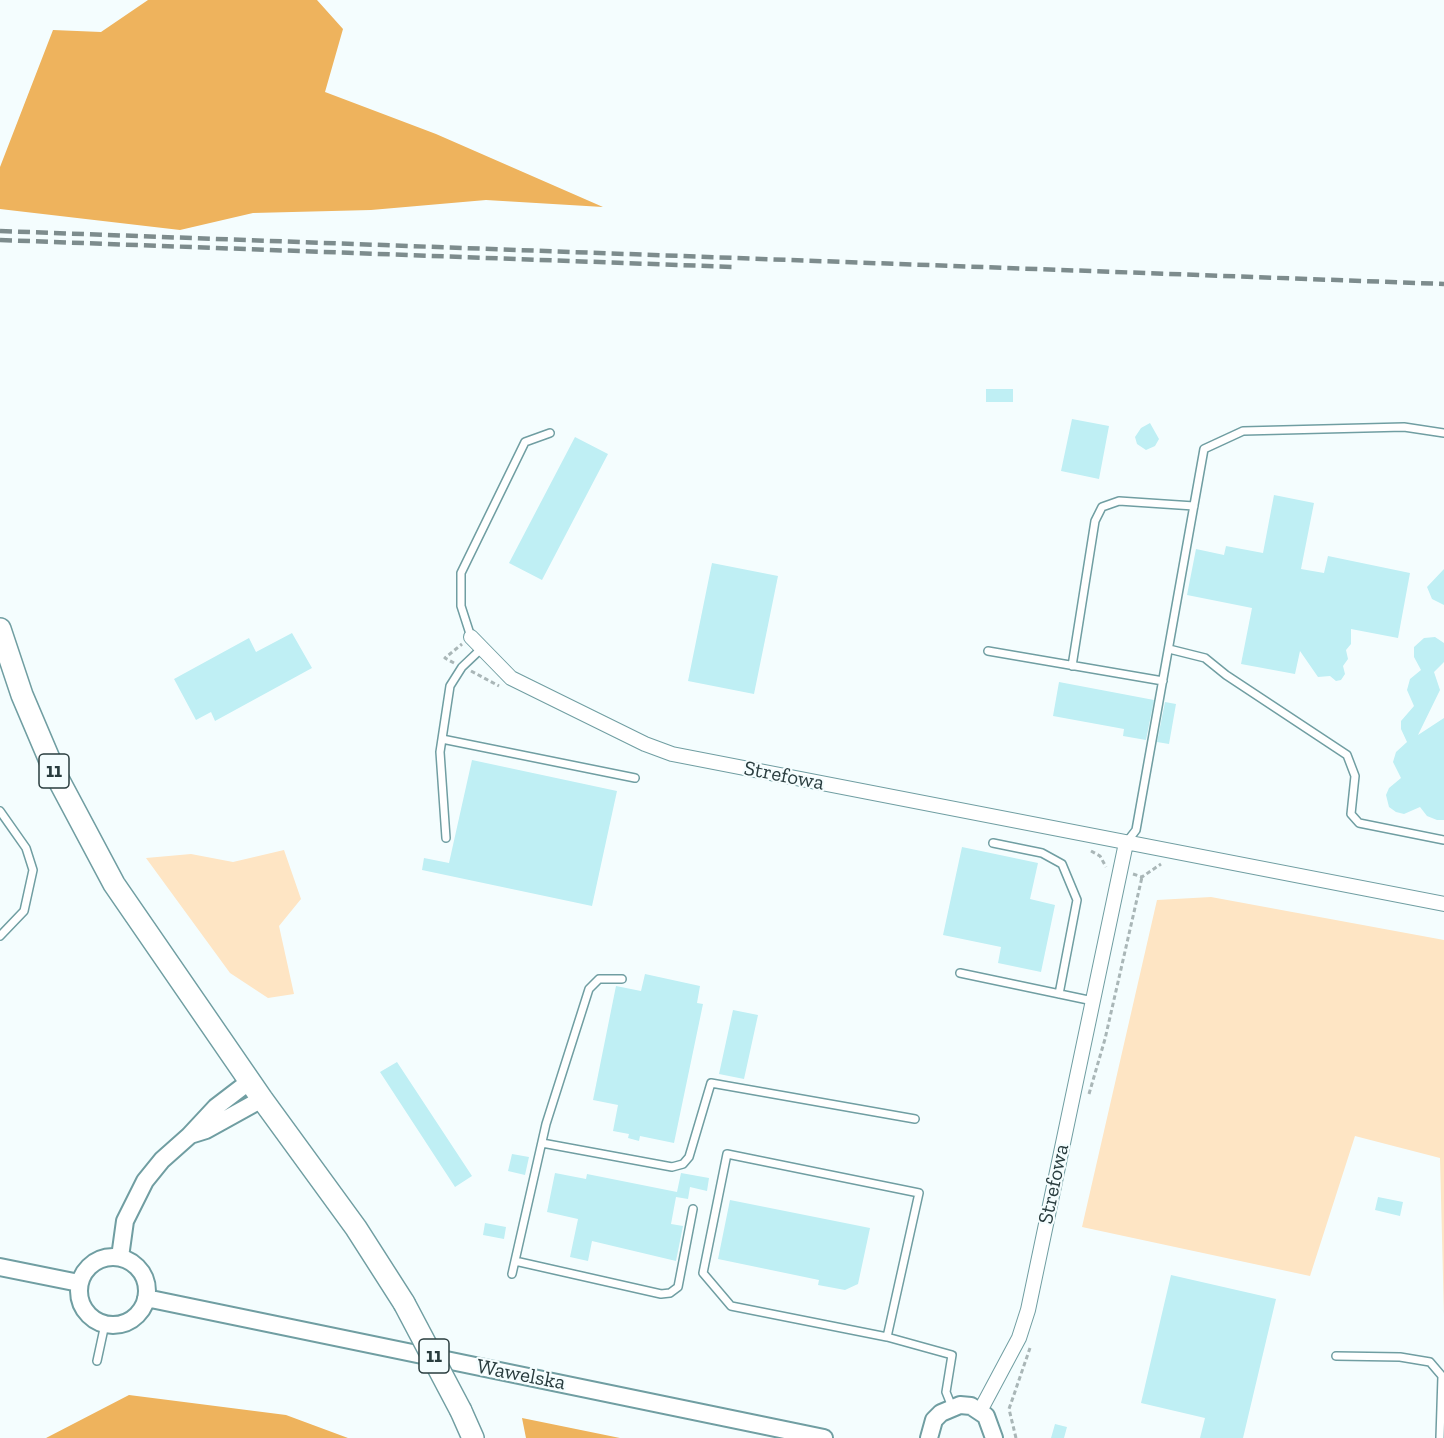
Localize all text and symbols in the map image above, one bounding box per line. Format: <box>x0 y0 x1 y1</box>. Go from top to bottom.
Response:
road number: 11 <box>39 754 69 788</box>
street label: Strefowa <box>742 756 826 796</box>
street label: Strefowa <box>1033 1142 1075 1226</box>
road number: 11 <box>419 1339 449 1373</box>
street label: Wawelska <box>474 1354 568 1396</box>

